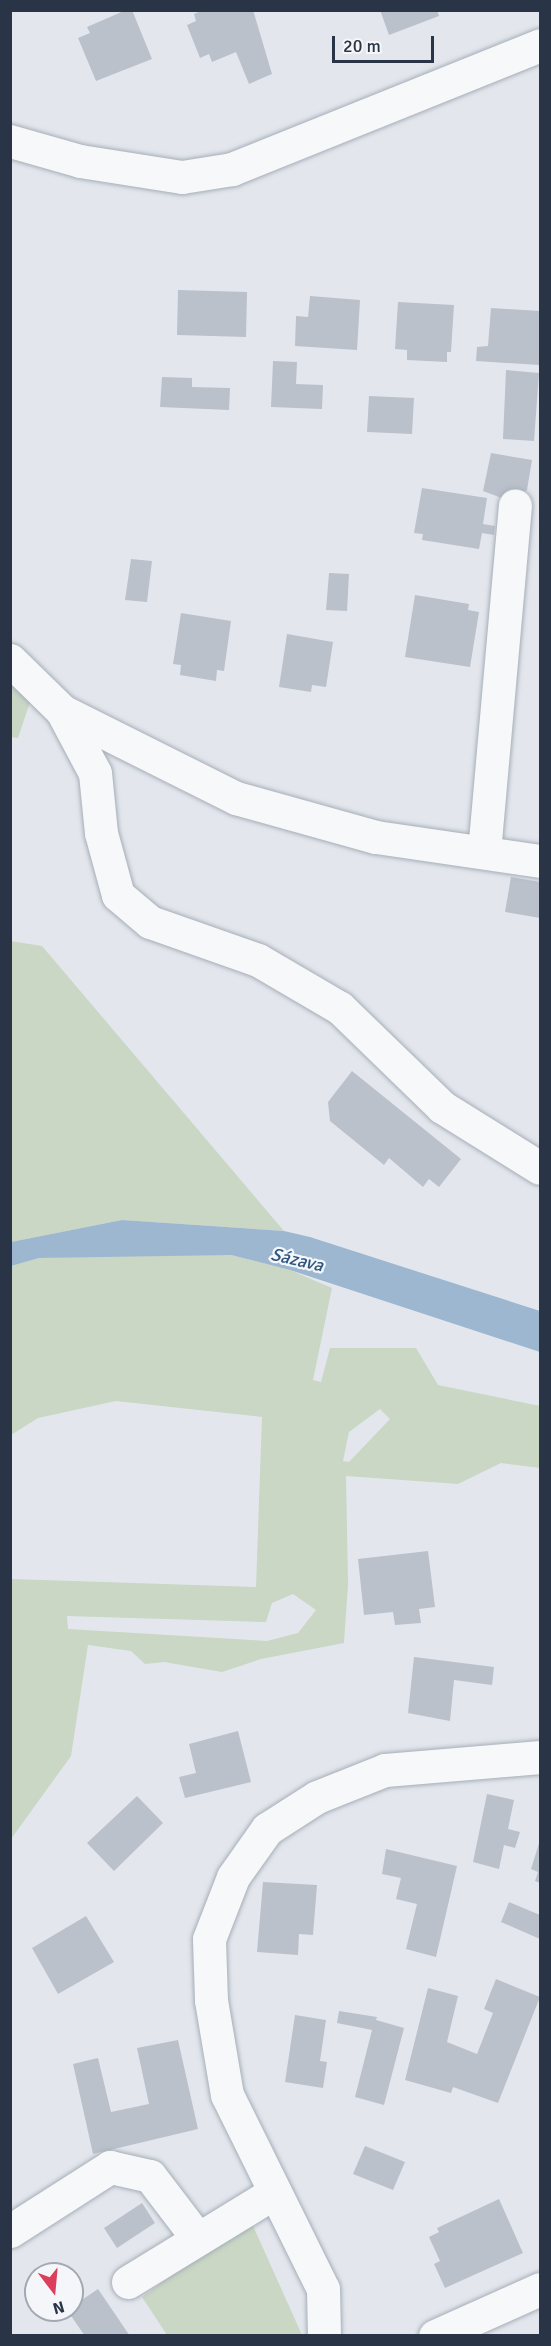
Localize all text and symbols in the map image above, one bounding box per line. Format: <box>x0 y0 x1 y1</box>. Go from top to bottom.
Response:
scale bar <box>335 24 437 62</box>
text: 20 m <box>343 35 381 57</box>
water label: Sázava <box>269 1243 325 1277</box>
north arrow <box>24 2262 84 2322</box>
text: N <box>50 2296 67 2319</box>

